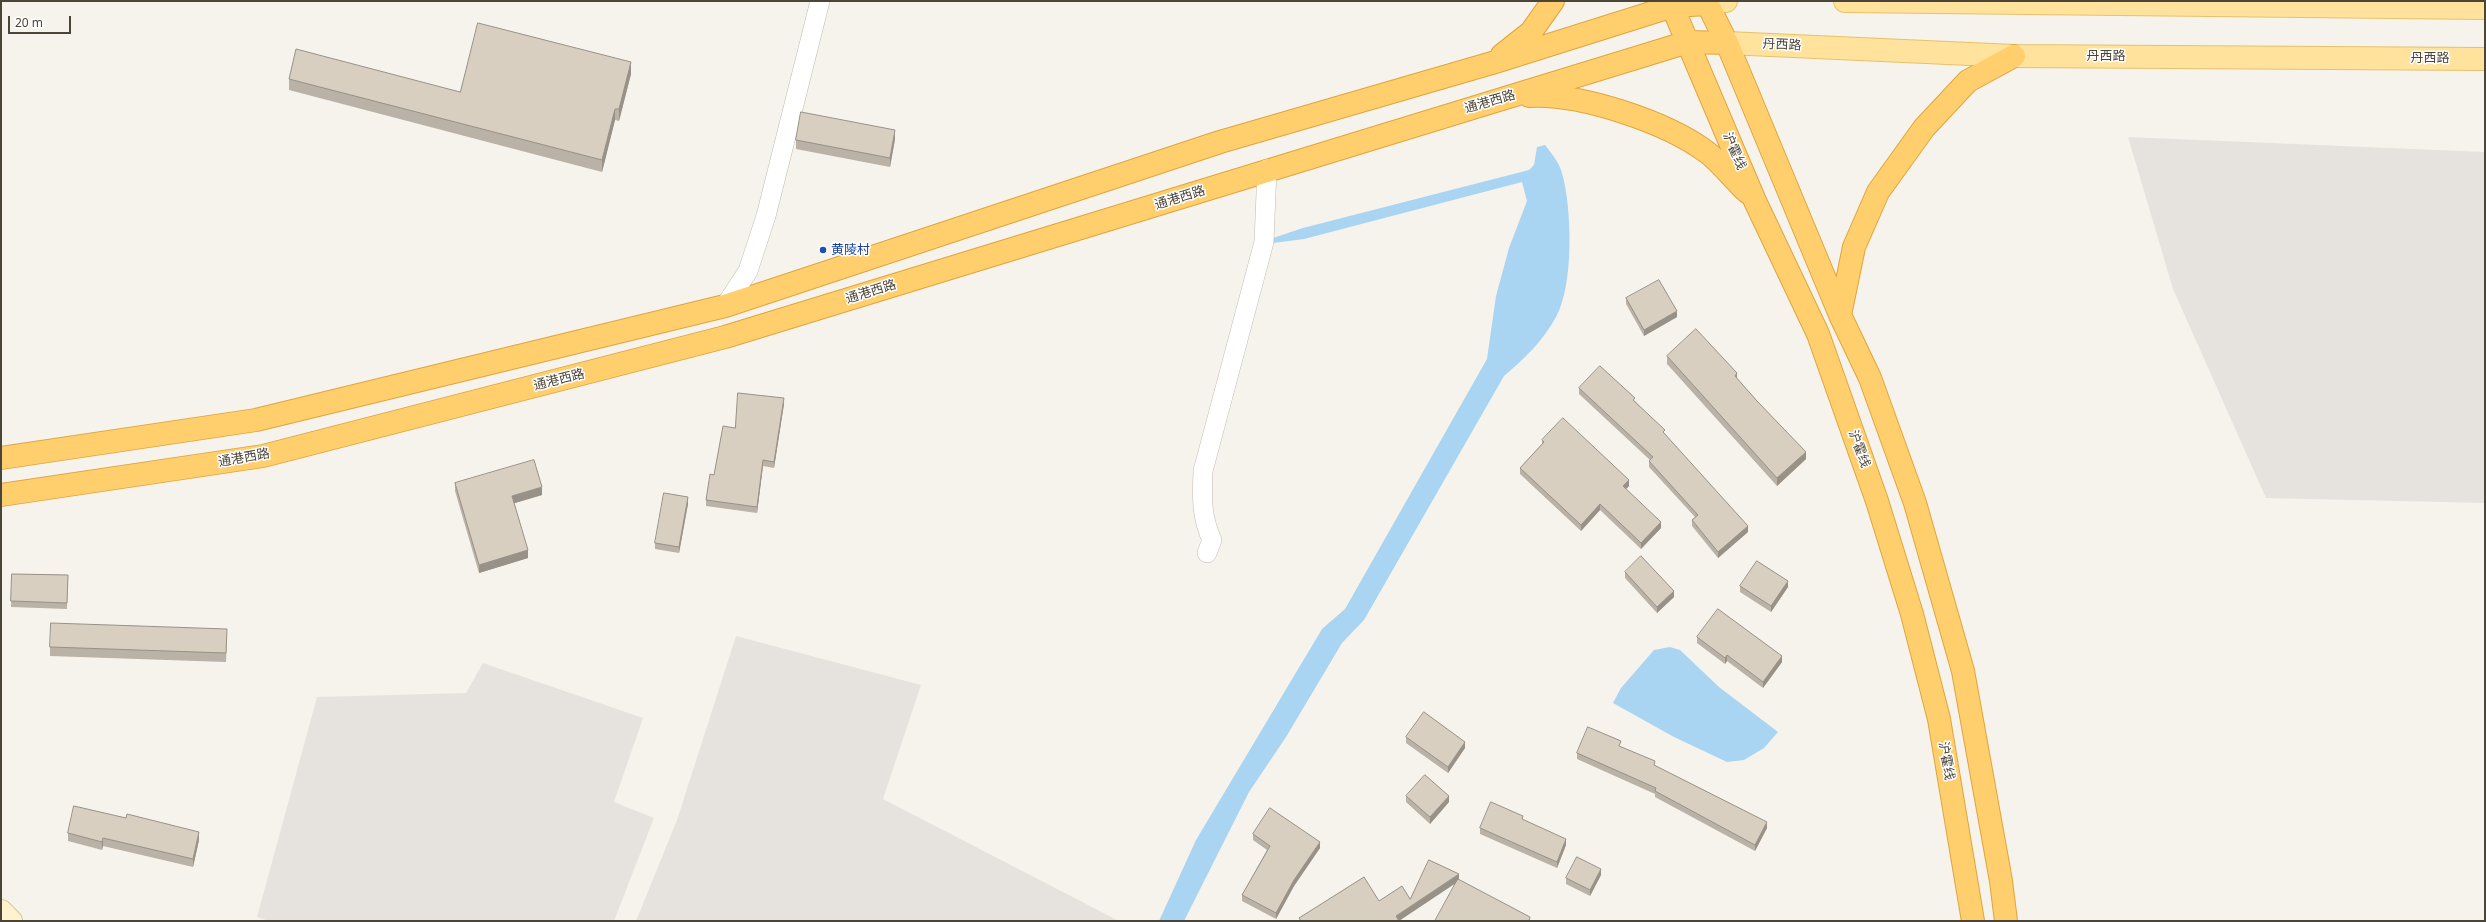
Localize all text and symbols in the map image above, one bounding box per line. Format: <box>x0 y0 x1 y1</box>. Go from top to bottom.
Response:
scale bar <box>10 8 73 34</box>
text: 20 m <box>15 14 43 31</box>
street label: 丹西路 <box>1762 36 1802 54</box>
street label: 丹西路 <box>2087 48 2125 64</box>
street label: 丹西路 <box>2411 50 2449 66</box>
street label: 通港西路 <box>1463 87 1517 117</box>
street label: 沪霍线 <box>1719 130 1749 172</box>
street label: 通港西路 <box>1153 183 1207 213</box>
place label: 黄陵村 <box>831 242 870 258</box>
marker: 黄陵村 <box>818 245 828 255</box>
street label: 通港西路 <box>844 277 898 307</box>
street label: 通港西路 <box>532 366 586 394</box>
street label: 沪霍线 <box>1845 428 1873 470</box>
street label: 通港西路 <box>217 446 271 470</box>
street label: 沪霍线 <box>1935 740 1957 782</box>

